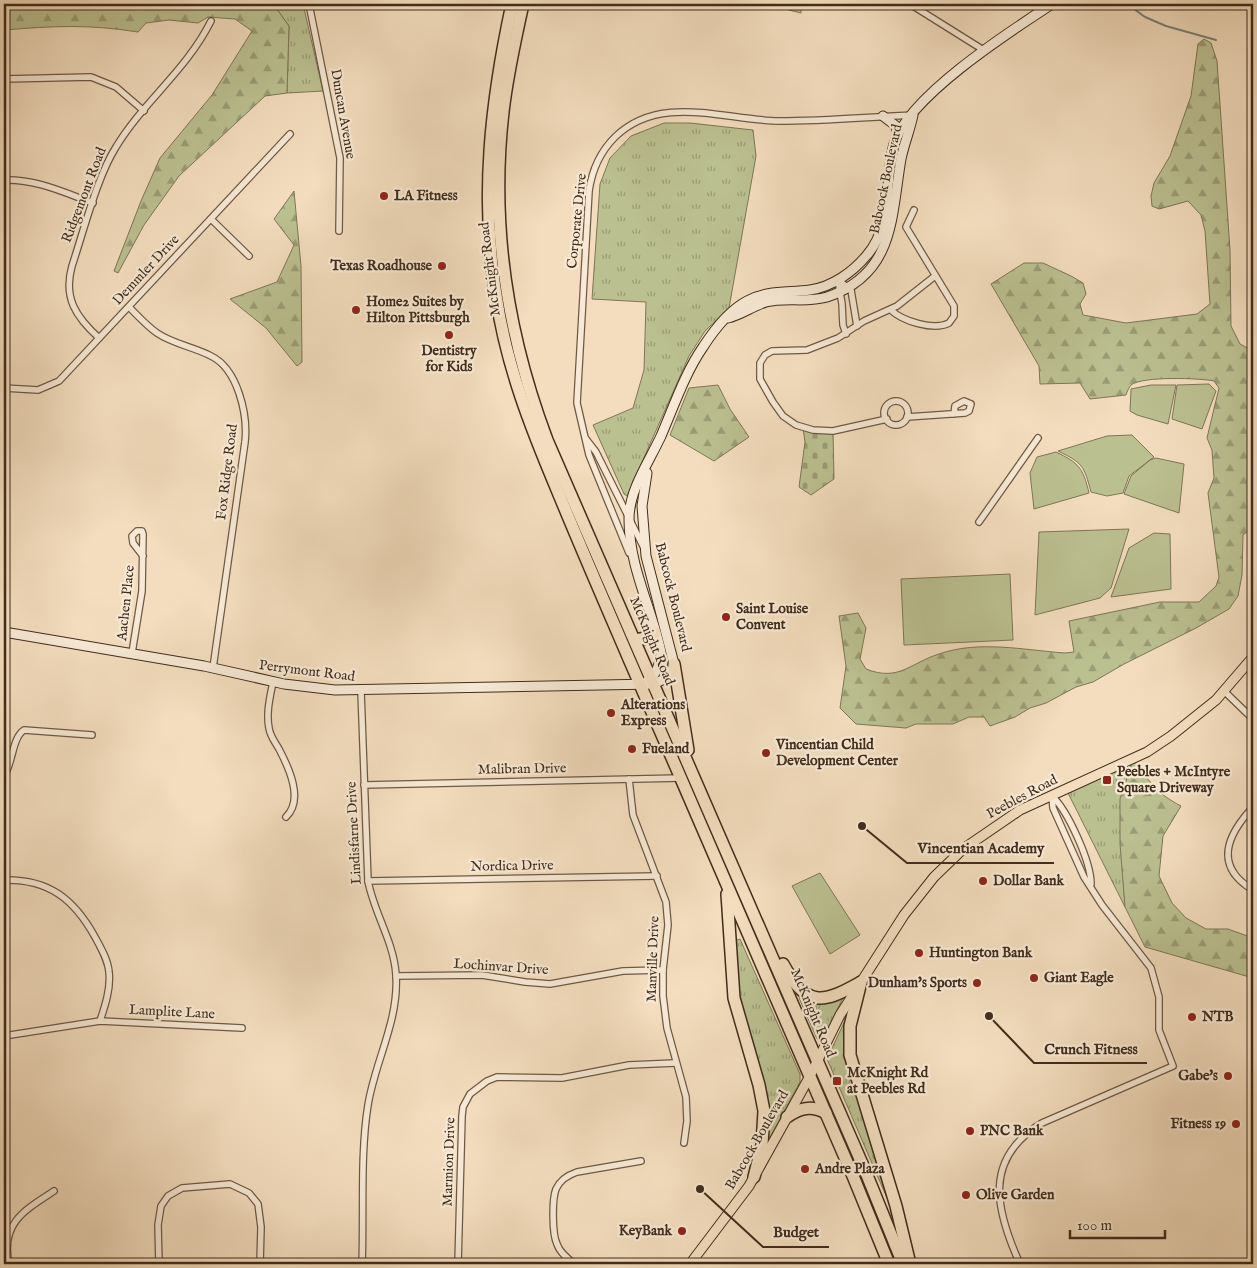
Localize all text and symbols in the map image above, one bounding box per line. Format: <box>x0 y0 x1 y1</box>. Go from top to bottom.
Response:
street label: Duncan Avenue <box>326 67 360 161</box>
street label: Babcock Boulevard <box>866 122 907 236</box>
street label: Ridgemont Road <box>58 144 111 245</box>
street label: Corporate Drive <box>563 172 591 270</box>
place label: LA Fitness <box>394 187 458 205</box>
marker: LA Fitness <box>378 190 390 202</box>
street label: McKnight Road <box>475 220 505 317</box>
street label: Demmler Drive <box>109 230 184 309</box>
place label: Texas Roadhouse <box>330 257 433 275</box>
marker: Texas Roadhouse <box>436 260 448 272</box>
place label: Home2 Suites by Hilton Pittsburgh <box>366 293 470 327</box>
marker: Home2 Suites by Hilton Pittsburgh <box>350 304 362 316</box>
marker: Dentistry for Kids <box>443 329 455 341</box>
place label: Dentistry for Kids <box>421 342 478 376</box>
street label: Fox Ridge Road <box>212 422 242 521</box>
street label: Babcock Boulevard <box>651 541 695 654</box>
street label: Aachen Place <box>113 564 139 643</box>
street label: McKnight Road <box>625 594 679 689</box>
place label: Saint Louise Convent <box>736 600 809 634</box>
marker: Saint Louise Convent <box>720 611 732 623</box>
street label: Perrymont Road <box>258 656 357 686</box>
place label: Alterations Express <box>620 696 685 730</box>
marker: Alterations Express <box>605 707 617 719</box>
place label: Vincentian Child Development Center <box>775 736 899 770</box>
place label: Fueland <box>642 740 690 758</box>
marker: Fueland <box>626 743 638 755</box>
marker: Vincentian Child Development Center <box>760 747 772 759</box>
street label: Malibran Drive <box>478 759 567 779</box>
place label: Peebles + McIntyre Square Driveway <box>1117 763 1231 797</box>
street label: Peebles Road <box>983 770 1061 823</box>
marker: Peebles + McIntyre Square Driveway <box>1101 774 1113 786</box>
street label: Lindisfarne Drive <box>342 780 366 885</box>
callout: Vincentian Academy <box>907 833 1054 863</box>
text: Vincentian Academy <box>917 839 1045 858</box>
street label: Nordica Drive <box>470 856 554 876</box>
place label: Dollar Bank <box>993 872 1064 890</box>
marker: Dollar Bank <box>977 875 989 887</box>
street label: Manville Drive <box>643 915 664 1002</box>
place label: Huntington Bank <box>929 944 1033 962</box>
marker: Huntington Bank <box>913 947 925 959</box>
street label: Lochinvar Drive <box>453 955 550 979</box>
street label: McKnight Road <box>786 966 840 1061</box>
place label: Giant Eagle <box>1044 969 1114 987</box>
marker: Giant Eagle <box>1028 972 1040 984</box>
place label: Dunham's Sports <box>868 974 967 992</box>
marker: Dunham's Sports <box>971 977 983 989</box>
street label: Lamplite Lane <box>129 1001 216 1023</box>
place label: NTB <box>1201 1008 1234 1026</box>
marker: NTB <box>1186 1011 1198 1023</box>
callout: Crunch Fitness <box>1034 1033 1147 1063</box>
text: Crunch Fitness <box>1044 1040 1139 1059</box>
place label: McKnight Rd at Peebles Rd <box>847 1064 929 1098</box>
place label: Gabe's <box>1178 1067 1218 1085</box>
marker: Gabe's <box>1222 1070 1234 1082</box>
marker: McKnight Rd at Peebles Rd <box>831 1075 843 1087</box>
street label: Babcock Boulevard <box>721 1087 793 1193</box>
place label: Fitness 19 <box>1170 1115 1226 1133</box>
street label: Marmion Drive <box>438 1116 460 1207</box>
marker: Fitness 19 <box>1230 1118 1242 1130</box>
place label: PNC Bank <box>980 1122 1044 1140</box>
marker: PNC Bank <box>964 1125 976 1137</box>
place label: Andre Plaza <box>814 1160 885 1178</box>
marker: Andre Plaza <box>799 1163 811 1175</box>
place label: Olive Garden <box>976 1186 1055 1204</box>
marker: Olive Garden <box>960 1189 972 1201</box>
scale bar <box>1070 1208 1164 1240</box>
text: 100 m <box>1077 1216 1113 1235</box>
callout: Budget <box>763 1217 829 1247</box>
place label: KeyBank <box>619 1222 672 1240</box>
text: Budget <box>773 1223 820 1242</box>
marker: KeyBank <box>676 1225 688 1237</box>

